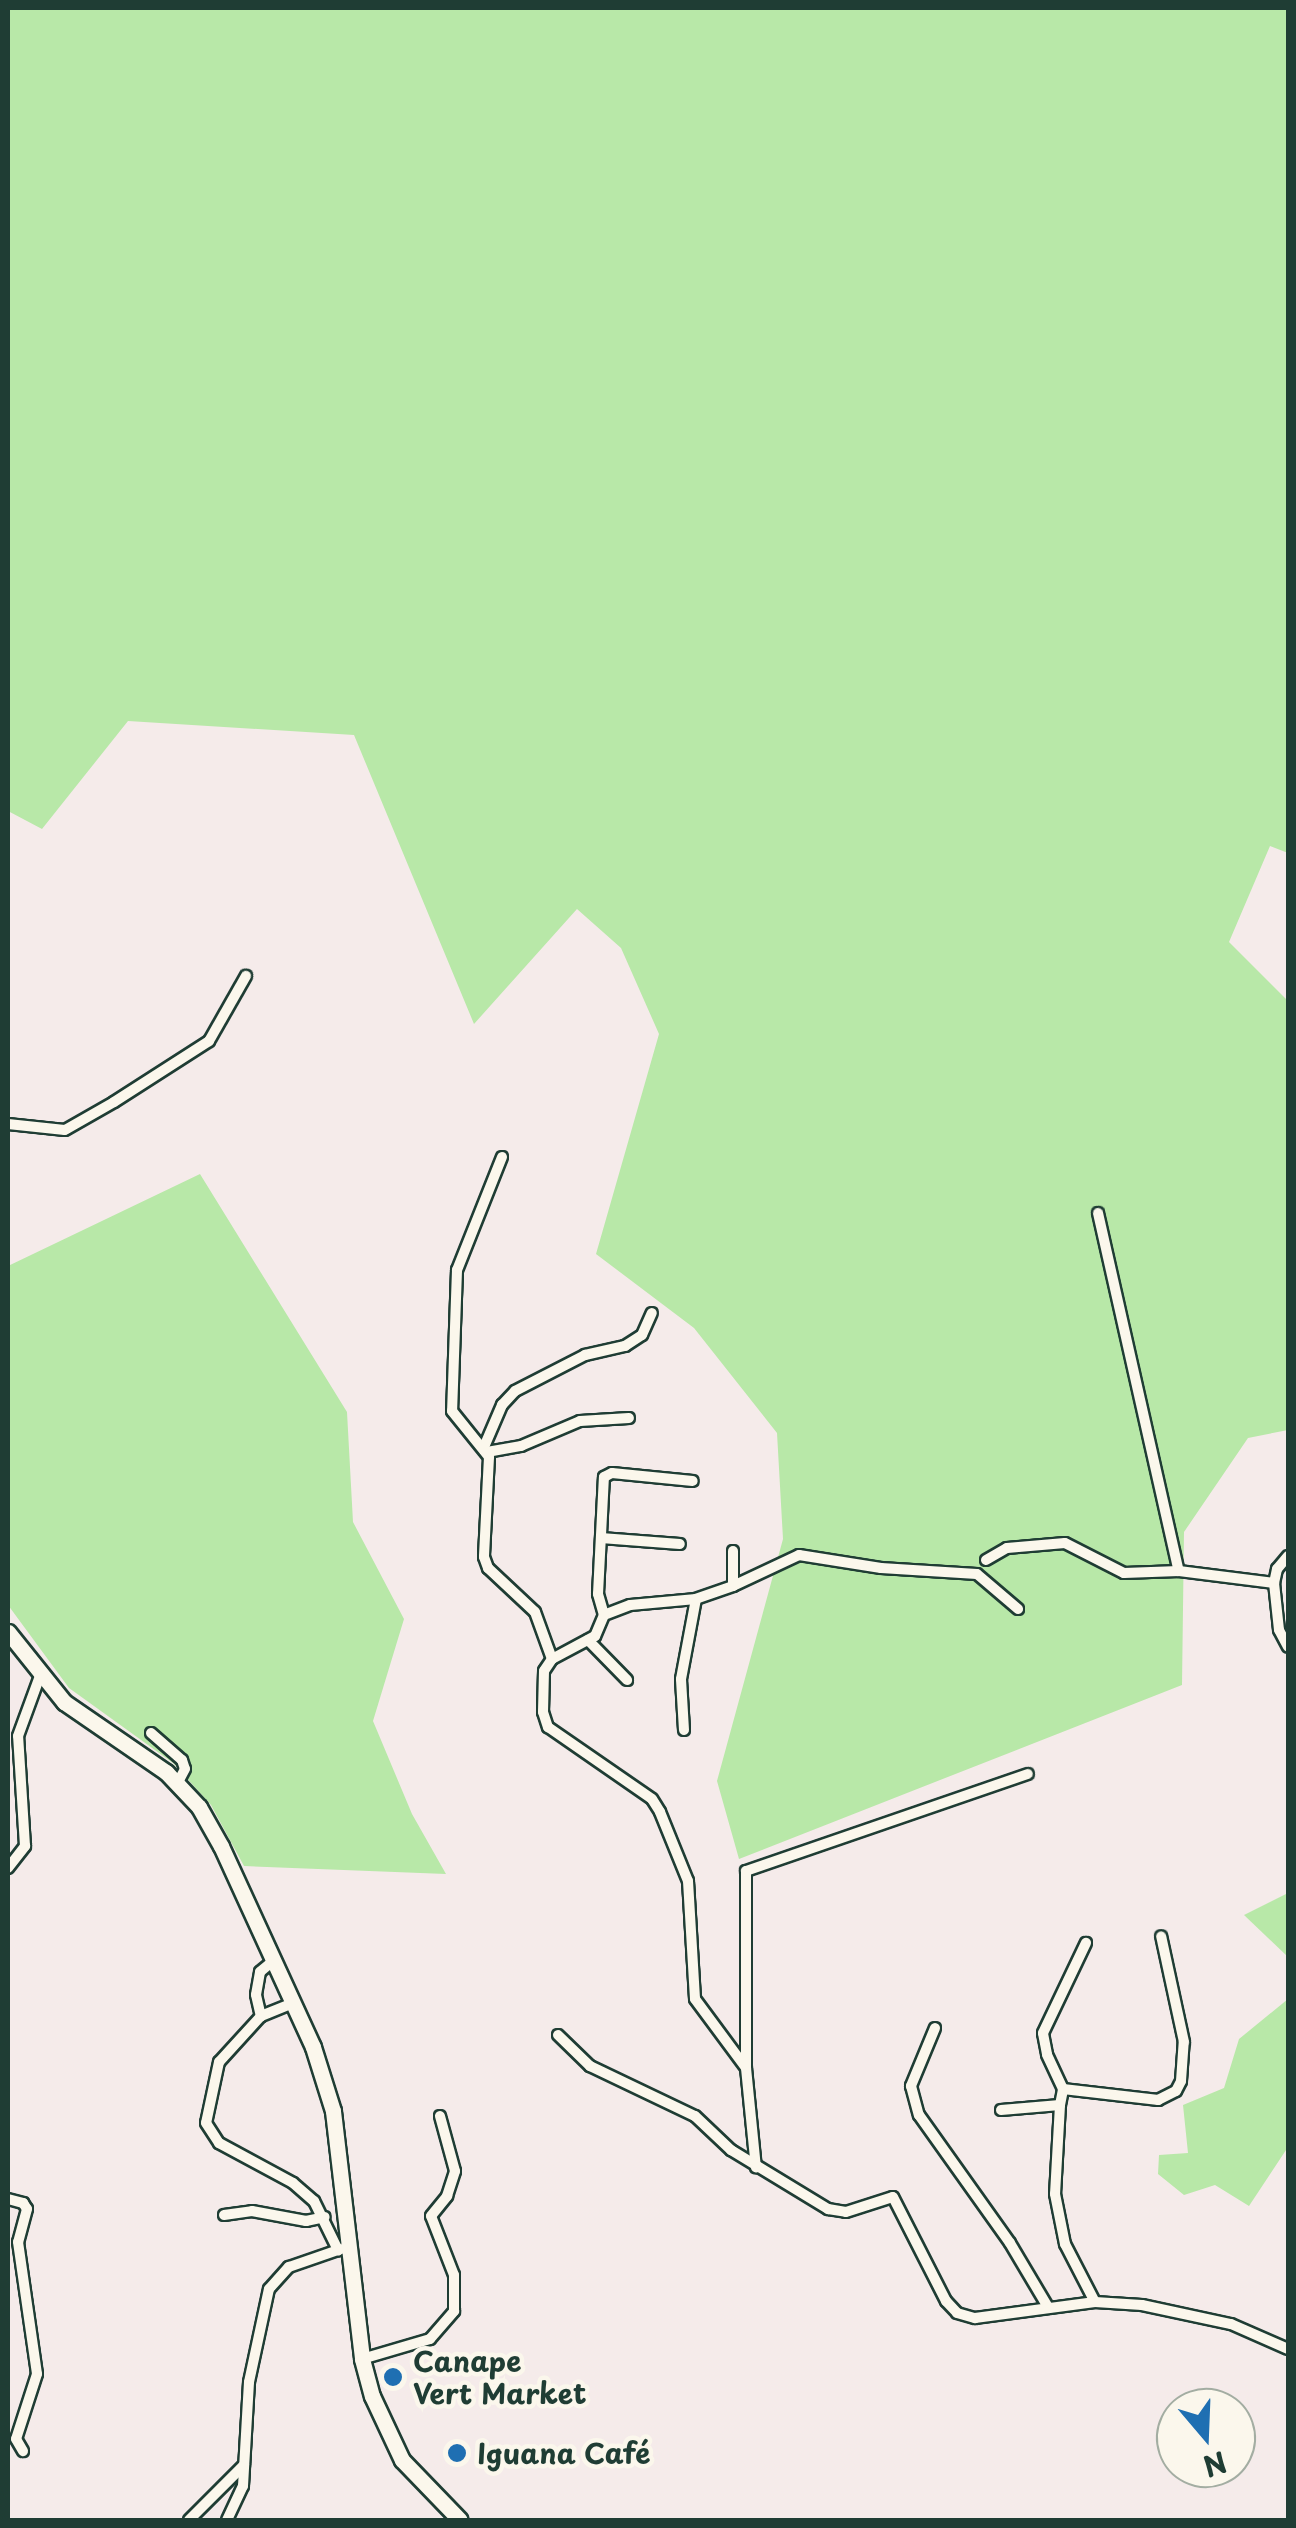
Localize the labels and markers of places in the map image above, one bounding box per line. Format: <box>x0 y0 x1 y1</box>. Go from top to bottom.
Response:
place label: Canape Vert Market <box>413 2344 588 2410</box>
marker: Canape Vert Market <box>382 2366 404 2388</box>
place label: Iguana Café <box>477 2436 651 2470</box>
marker: Iguana Café <box>446 2442 468 2464</box>

